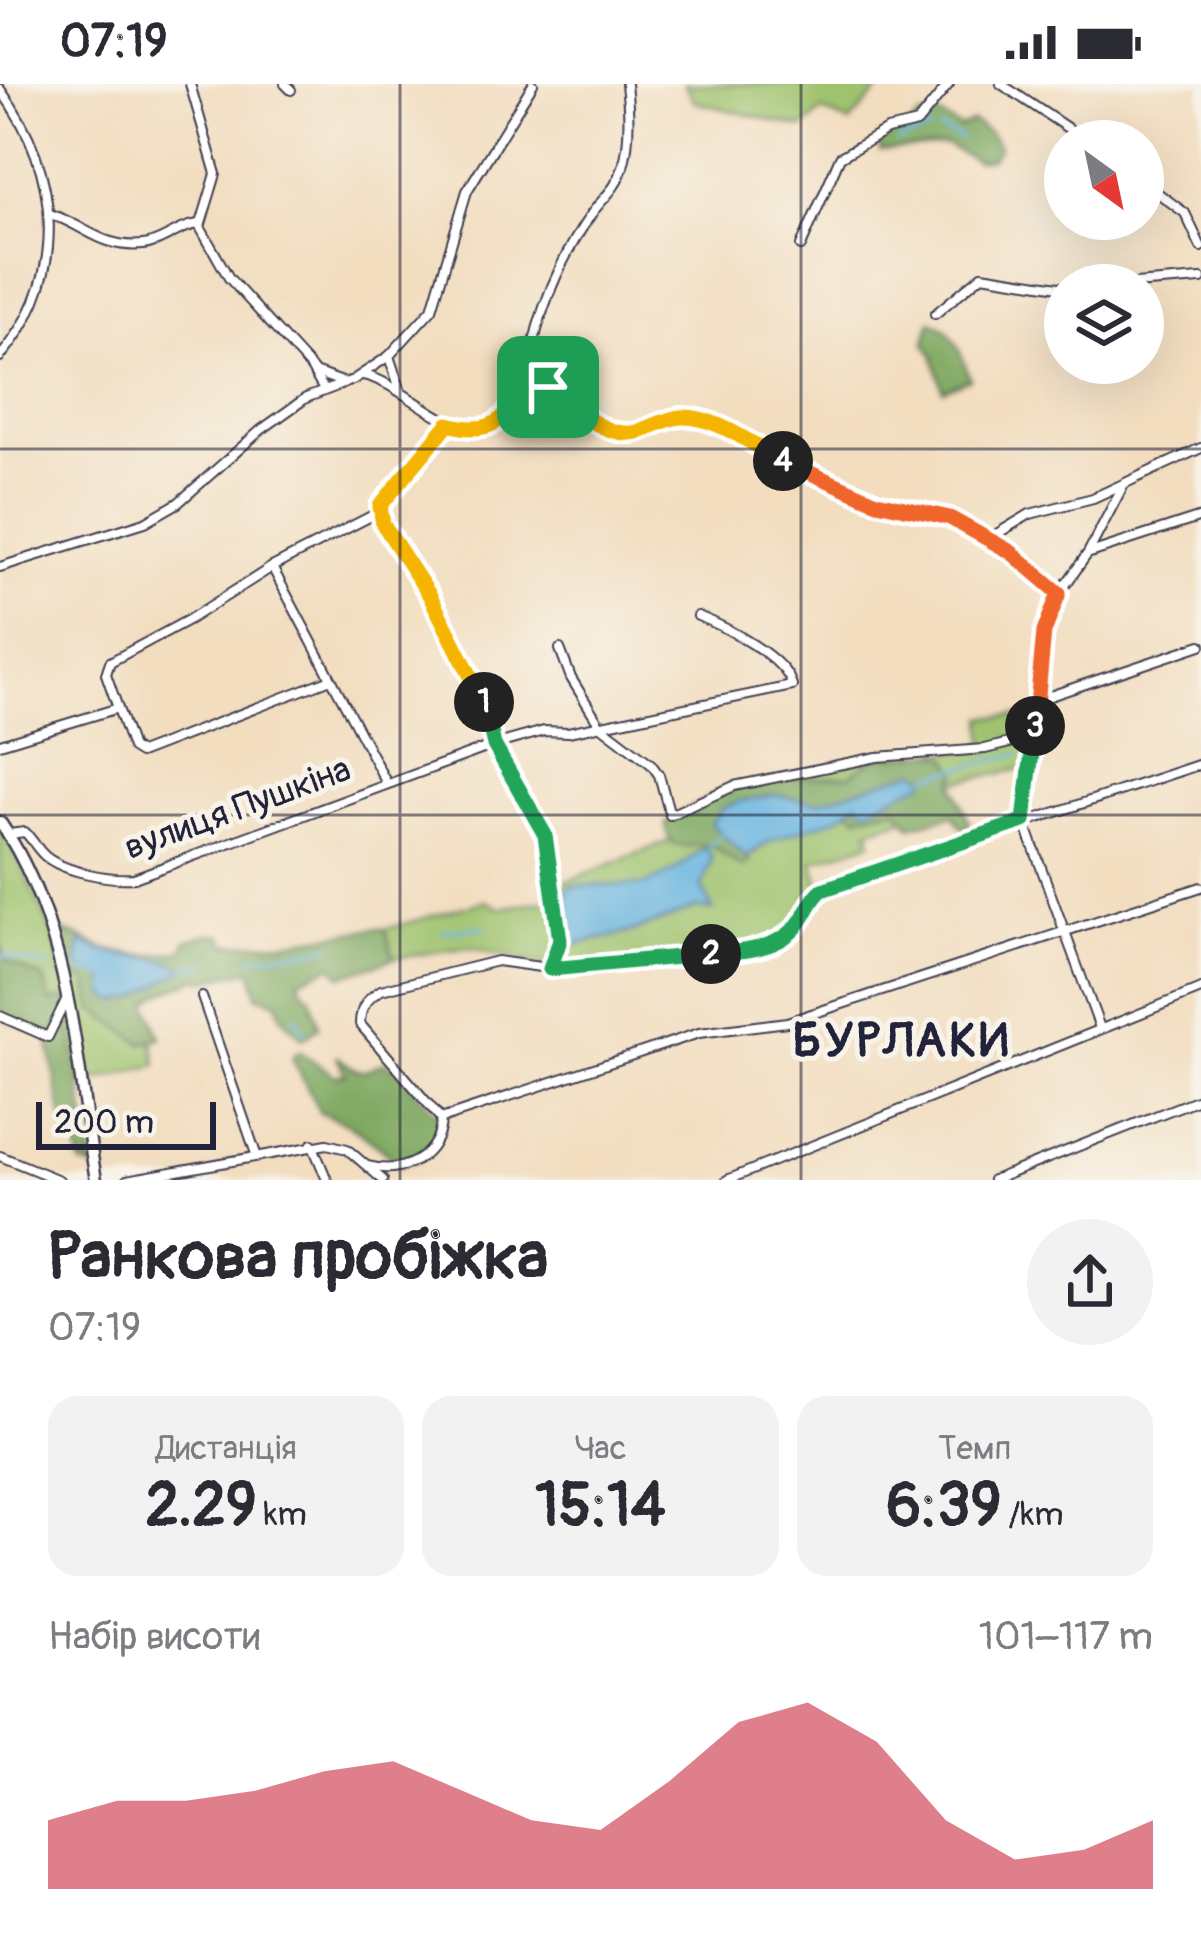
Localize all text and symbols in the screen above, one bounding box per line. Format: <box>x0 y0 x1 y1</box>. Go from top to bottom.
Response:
text: 07:19 <box>60 14 167 70</box>
north arrow <box>1044 120 1164 240</box>
map controls <box>1044 120 1164 384</box>
button: layers <box>1044 264 1164 384</box>
pin <box>497 336 599 438</box>
icon: arrive <box>515 354 581 420</box>
pin: 4 <box>753 431 813 491</box>
text: 4 <box>773 440 793 481</box>
pin: 1 <box>454 672 514 732</box>
text: 1 <box>478 681 490 722</box>
pin: 3 <box>1005 696 1065 756</box>
text: 3 <box>1026 705 1044 746</box>
street label: вулиця Пушкіна <box>118 747 357 870</box>
pin: 2 <box>681 924 741 984</box>
text: 2 <box>702 933 720 974</box>
district label: БУРЛАКИ <box>793 1011 1011 1071</box>
scale bar <box>36 1096 216 1149</box>
text: 200 m <box>54 1102 154 1143</box>
text: Ранкова пробіжка <box>48 1216 548 1299</box>
button: share <box>1027 1219 1153 1345</box>
text: 07:19 <box>48 1303 141 1352</box>
text: Дистанція <box>156 1428 297 1469</box>
text: Час <box>575 1428 626 1469</box>
text: Темп <box>938 1428 1011 1469</box>
text: 2.29 <box>145 1469 257 1544</box>
text: 15:14 <box>535 1469 666 1544</box>
text: 6:39 <box>886 1469 1001 1544</box>
text: km <box>257 1494 307 1535</box>
text: /km <box>1001 1494 1064 1535</box>
text: Набір висоти <box>48 1612 260 1661</box>
text: 101–117 m <box>979 1612 1153 1661</box>

